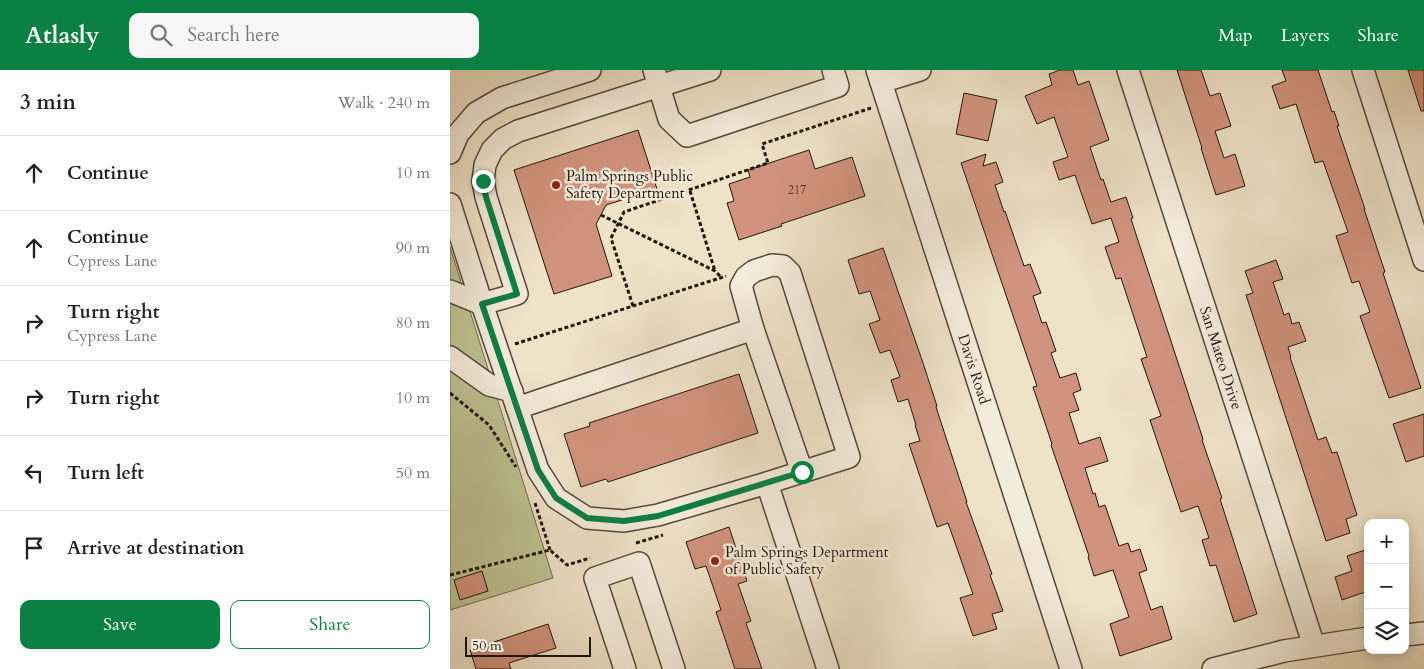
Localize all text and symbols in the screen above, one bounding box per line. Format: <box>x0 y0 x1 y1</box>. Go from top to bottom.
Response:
search box <box>129 13 479 58</box>
text: Atlasly <box>25 19 99 52</box>
icon: search <box>147 21 175 49</box>
text: Search here <box>187 22 280 48</box>
text: Map <box>1218 23 1253 48</box>
text: Layers <box>1281 23 1330 48</box>
text: Share <box>1358 23 1399 48</box>
text: 3 min <box>20 88 76 117</box>
text: Walk · 240 m <box>338 92 430 114</box>
icon: ahead <box>20 159 48 187</box>
text: Continue <box>67 160 149 186</box>
text: 10 m <box>396 162 430 184</box>
place label: Palm Springs Public Safety Department <box>566 166 693 203</box>
route end <box>472 170 495 193</box>
marker: Palm Springs Public Safety Department <box>550 179 562 191</box>
house number: 217 <box>788 182 806 198</box>
text: Continue <box>67 224 149 250</box>
icon: ahead <box>20 234 48 262</box>
text: 90 m <box>396 237 430 259</box>
text: Cypress Lane <box>67 250 157 272</box>
text: Turn right <box>67 299 159 325</box>
street label: San Mateo Drive <box>1195 304 1247 412</box>
icon: right <box>20 309 48 337</box>
text: 80 m <box>396 312 430 334</box>
text: Cypress Lane <box>67 325 157 347</box>
street label: Davis Road <box>953 331 995 407</box>
icon: right <box>20 384 48 412</box>
text: Turn right <box>67 385 159 411</box>
text: 10 m <box>396 387 430 409</box>
icon: left <box>20 459 48 487</box>
text: Turn left <box>67 460 144 486</box>
route start <box>791 461 814 484</box>
text: 50 m <box>396 462 430 484</box>
map controls <box>1364 519 1409 654</box>
button: + <box>1364 519 1409 564</box>
icon: arrive <box>20 534 48 562</box>
text: Arrive at destination <box>67 535 244 561</box>
place label: Palm Springs Department of Public Safety <box>725 542 889 579</box>
marker: Palm Springs Department of Public Safety <box>709 555 721 567</box>
button: − <box>1364 564 1409 609</box>
button: Save <box>20 600 220 649</box>
button: Share <box>230 600 430 649</box>
button: layers <box>1364 609 1409 654</box>
scale bar <box>465 634 591 657</box>
text: 50 m <box>472 636 502 655</box>

